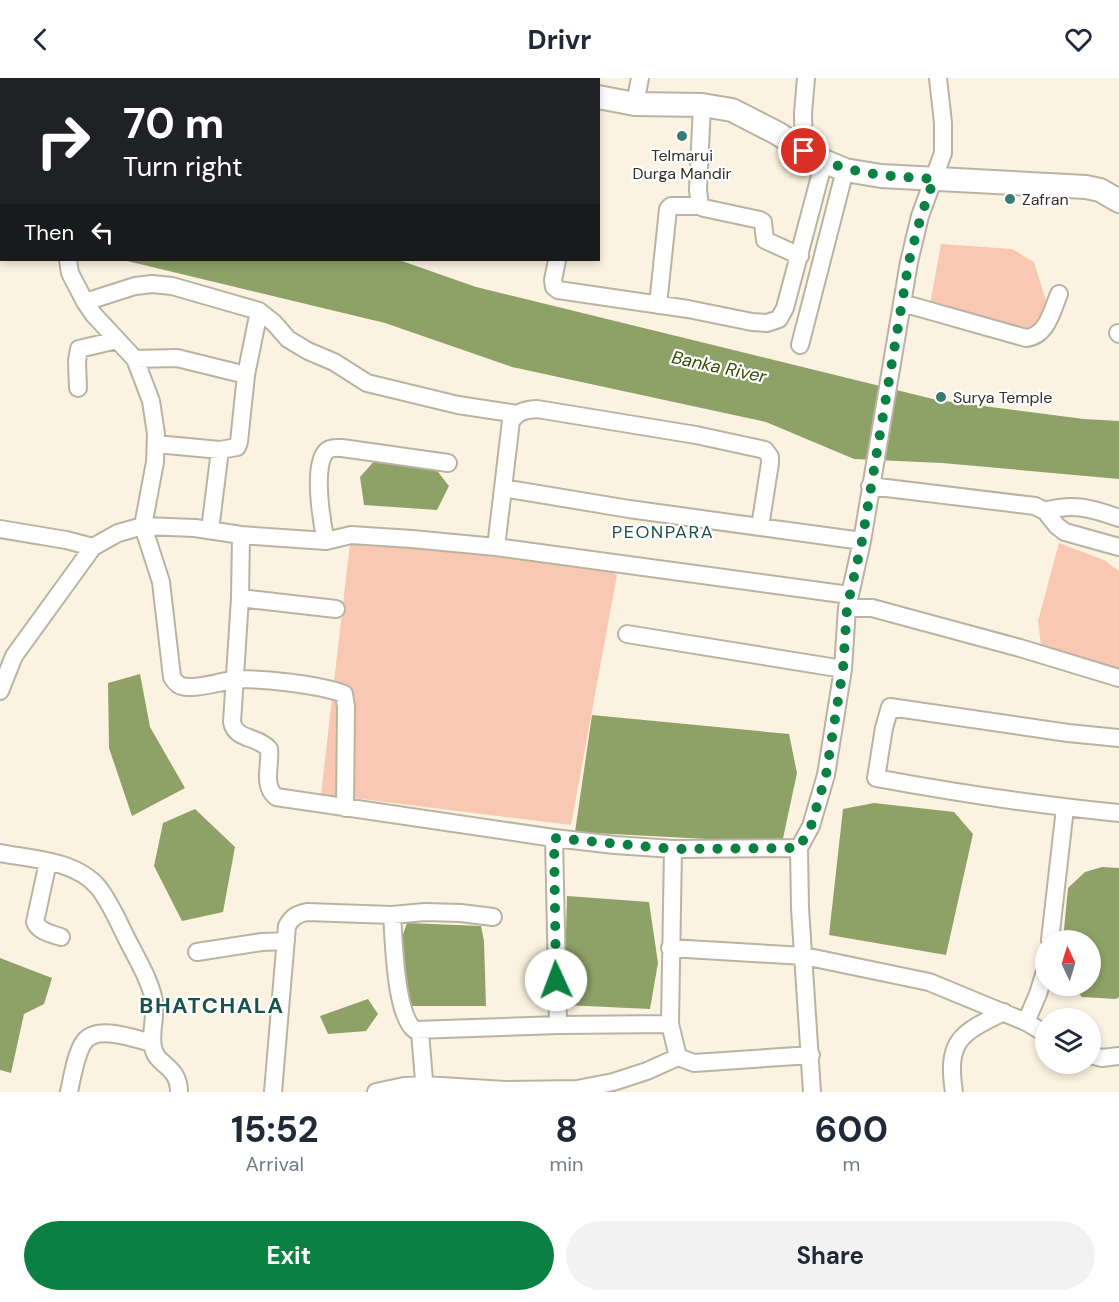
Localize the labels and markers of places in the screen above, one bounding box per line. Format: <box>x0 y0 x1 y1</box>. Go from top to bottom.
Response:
pin <box>778 125 829 176</box>
marker: Telmarui Durga Mandir <box>675 129 689 143</box>
place label: Telmarui Durga Mandir <box>633 145 732 184</box>
place label: Zafran <box>1022 189 1069 210</box>
marker: Zafran <box>1003 192 1017 206</box>
place label: Surya Temple <box>953 387 1052 408</box>
marker: Surya Temple <box>934 390 948 404</box>

